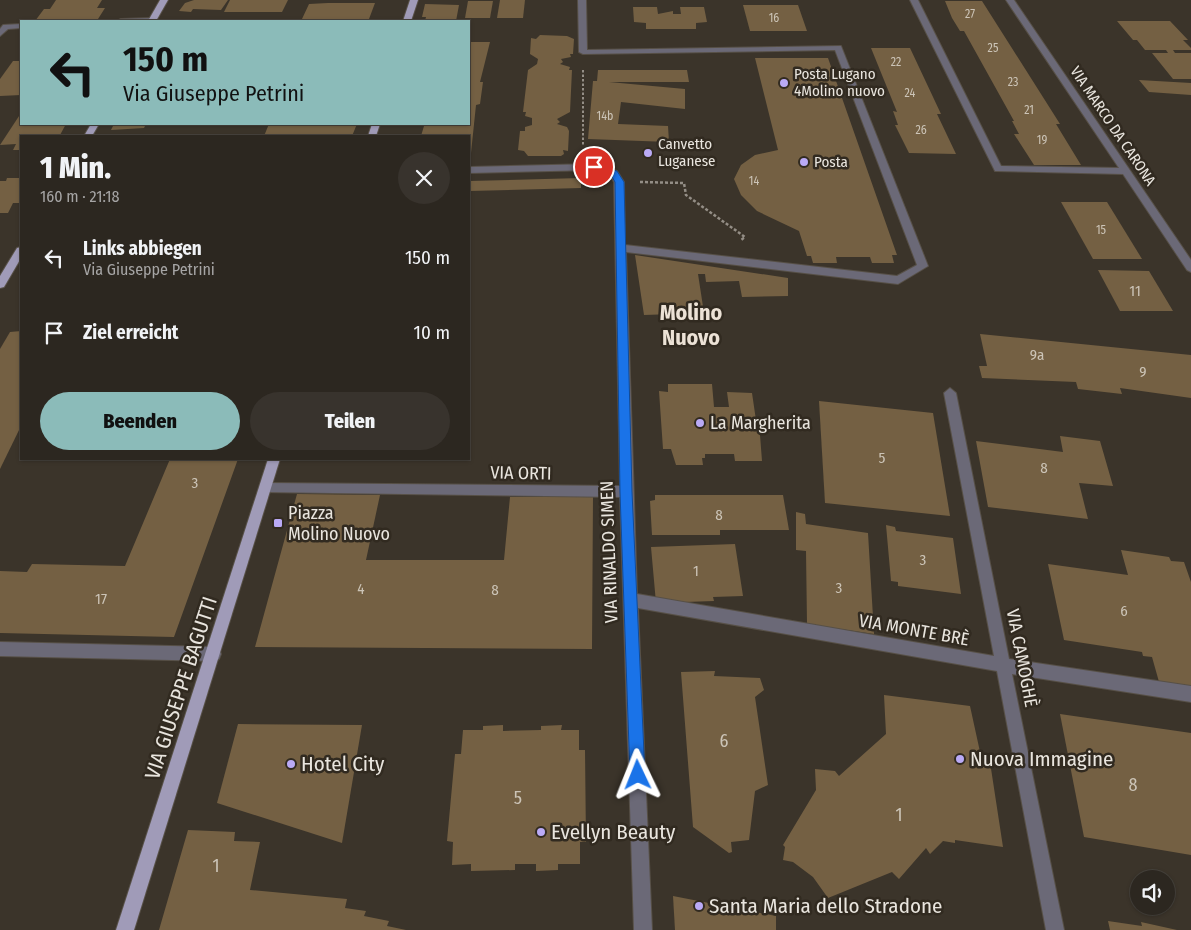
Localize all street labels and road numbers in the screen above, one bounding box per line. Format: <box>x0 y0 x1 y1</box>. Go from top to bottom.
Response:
street label: VIA MARCO DA CARONA <box>1066 63 1160 189</box>
street label: VIA ORTI <box>490 461 552 485</box>
street label: VIA RINALDO SIMEN <box>596 481 622 623</box>
street label: VIA GIUSEPPE BAGUTTI <box>139 593 223 783</box>
street label: VIA CAMOGHÈ <box>1002 607 1043 709</box>
street label: VIA MONTE BRÈ <box>857 608 971 651</box>

